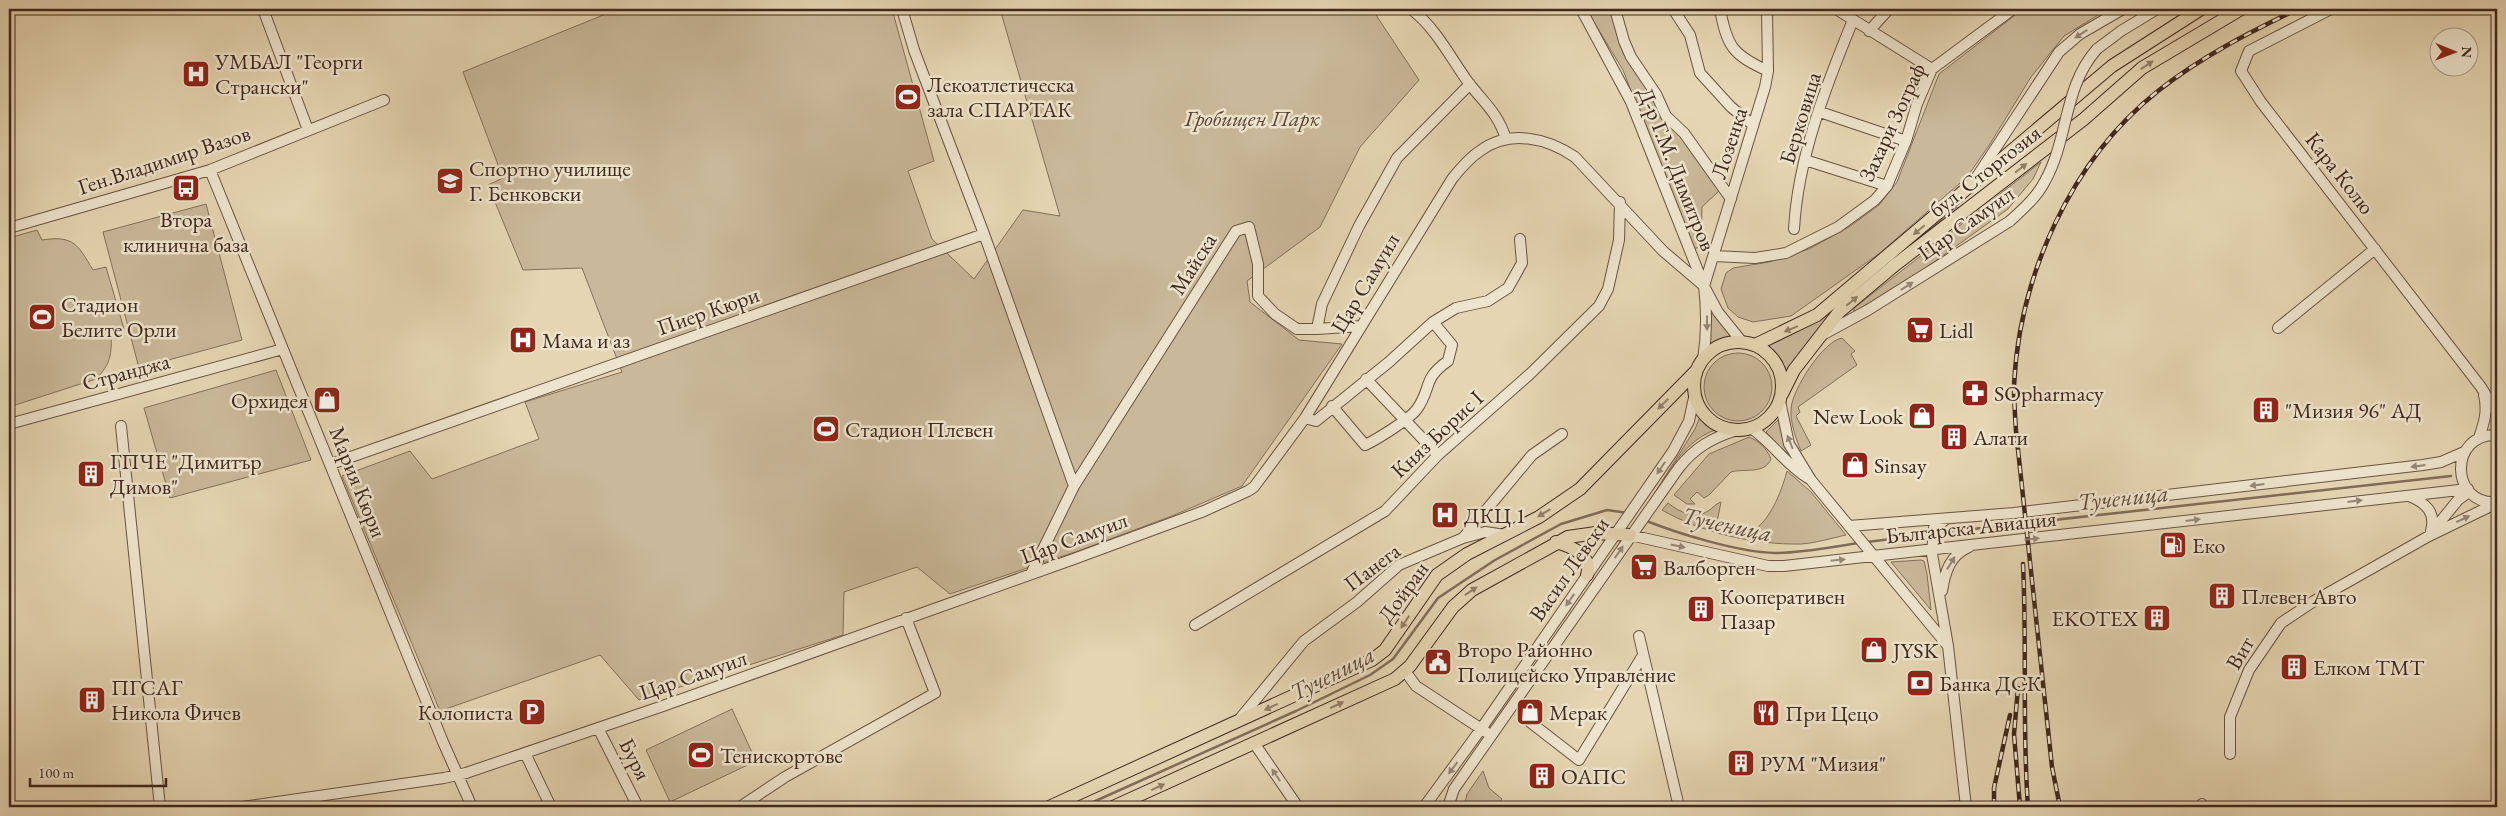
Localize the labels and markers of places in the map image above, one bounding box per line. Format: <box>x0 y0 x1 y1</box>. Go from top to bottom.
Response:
place label: УМБАЛ "Георги Странски" <box>214 47 363 101</box>
hospital icon: УМБАЛ "Георги Странски" <box>181 59 211 89</box>
place label: Лекоатлетическа зала СПАРТАК <box>927 70 1075 124</box>
sports icon: Лекоатлетическа зала СПАРТАК <box>893 82 923 112</box>
place label: Спортно училище Г. Бенковски <box>469 154 631 208</box>
school or university icon: Спортно училище Г. Бенковски <box>435 166 465 196</box>
bus stop icon: Втора клинична база <box>171 173 201 203</box>
place label: Втора клинична база <box>123 205 249 259</box>
place label: Стадион Белите Орли <box>61 290 177 344</box>
sports icon: Стадион Белите Орли <box>27 302 57 332</box>
supermarket icon: Lidl <box>1905 315 1935 345</box>
place label: Lidl <box>1939 316 1974 345</box>
hospital icon: Мама и аз <box>508 325 538 355</box>
place label: Мама и аз <box>542 326 630 355</box>
pharmacy icon: SOpharmacy <box>1960 378 1990 408</box>
place label: SOpharmacy <box>1994 379 2104 408</box>
shop icon: Орхидея <box>312 385 342 415</box>
place label: Орхидея <box>231 386 308 415</box>
building icon: "Мизия 96" АД <box>2251 395 2281 425</box>
place label: "Мизия 96" АД <box>2285 396 2421 425</box>
shop icon: New Look <box>1907 401 1937 431</box>
place label: New Look <box>1813 402 1904 431</box>
sports icon: Стадион Плевен <box>811 414 841 444</box>
place label: Стадион Плевен <box>845 415 994 444</box>
building icon: Алати <box>1939 422 1969 452</box>
place label: Алати <box>1972 423 2029 452</box>
place label: ГПЧЕ "Димитър Димов" <box>110 447 262 501</box>
shop icon: Sinsay <box>1840 450 1870 480</box>
place label: Sinsay <box>1874 451 1927 480</box>
building icon: ГПЧЕ "Димитър Димов" <box>76 459 106 489</box>
hospital icon: ДКЦ 1 <box>1430 500 1460 530</box>
place label: ДКЦ 1 <box>1464 501 1526 530</box>
fuel station icon: Еко <box>2158 530 2188 560</box>
place label: Еко <box>2192 531 2225 560</box>
supermarket icon: Валборген <box>1629 552 1659 582</box>
place label: Валборген <box>1663 553 1756 582</box>
building icon: Плевен Авто <box>2207 581 2237 611</box>
place label: Кооперативен Пазар <box>1720 582 1845 636</box>
place label: Плевен Авто <box>2241 582 2357 611</box>
building icon: Кооперативен Пазар <box>1686 594 1716 624</box>
building icon: EKOTEX <box>2142 603 2172 633</box>
place label: EKOTEX <box>2052 604 2138 633</box>
place label: Второ Районно Полицейско Управление <box>1457 635 1676 689</box>
shop icon: JYSK <box>1859 635 1889 665</box>
place label: JYSK <box>1891 636 1939 665</box>
public building icon: Второ Районно Полицейско Управление <box>1423 647 1453 677</box>
building icon: Елком ТМТ <box>2279 652 2309 682</box>
place label: Елком ТМТ <box>2313 653 2424 682</box>
bank icon: Банка ДСК <box>1905 668 1935 698</box>
place label: Банка ДСК <box>1939 669 2042 698</box>
place label: ПГСАГ Никола Фичев <box>111 673 241 727</box>
building icon: ПГСАГ Никола Фичев <box>77 685 107 715</box>
parking icon: Колописта <box>517 697 547 727</box>
shop icon: Мерак <box>1515 697 1545 727</box>
place label: Колописта <box>418 698 513 727</box>
place label: Мерак <box>1549 698 1608 727</box>
restaurant icon: При Цецо <box>1751 698 1781 728</box>
place label: При Цецо <box>1785 699 1879 728</box>
sports icon: Тенискортове <box>686 740 716 770</box>
place label: Тенискортове <box>720 741 843 770</box>
building icon: РУМ "Мизия" <box>1726 748 1756 778</box>
place label: РУМ "Мизия" <box>1760 749 1886 778</box>
building icon: ОАПС <box>1527 761 1557 791</box>
place label: ОАПС <box>1561 762 1626 791</box>

